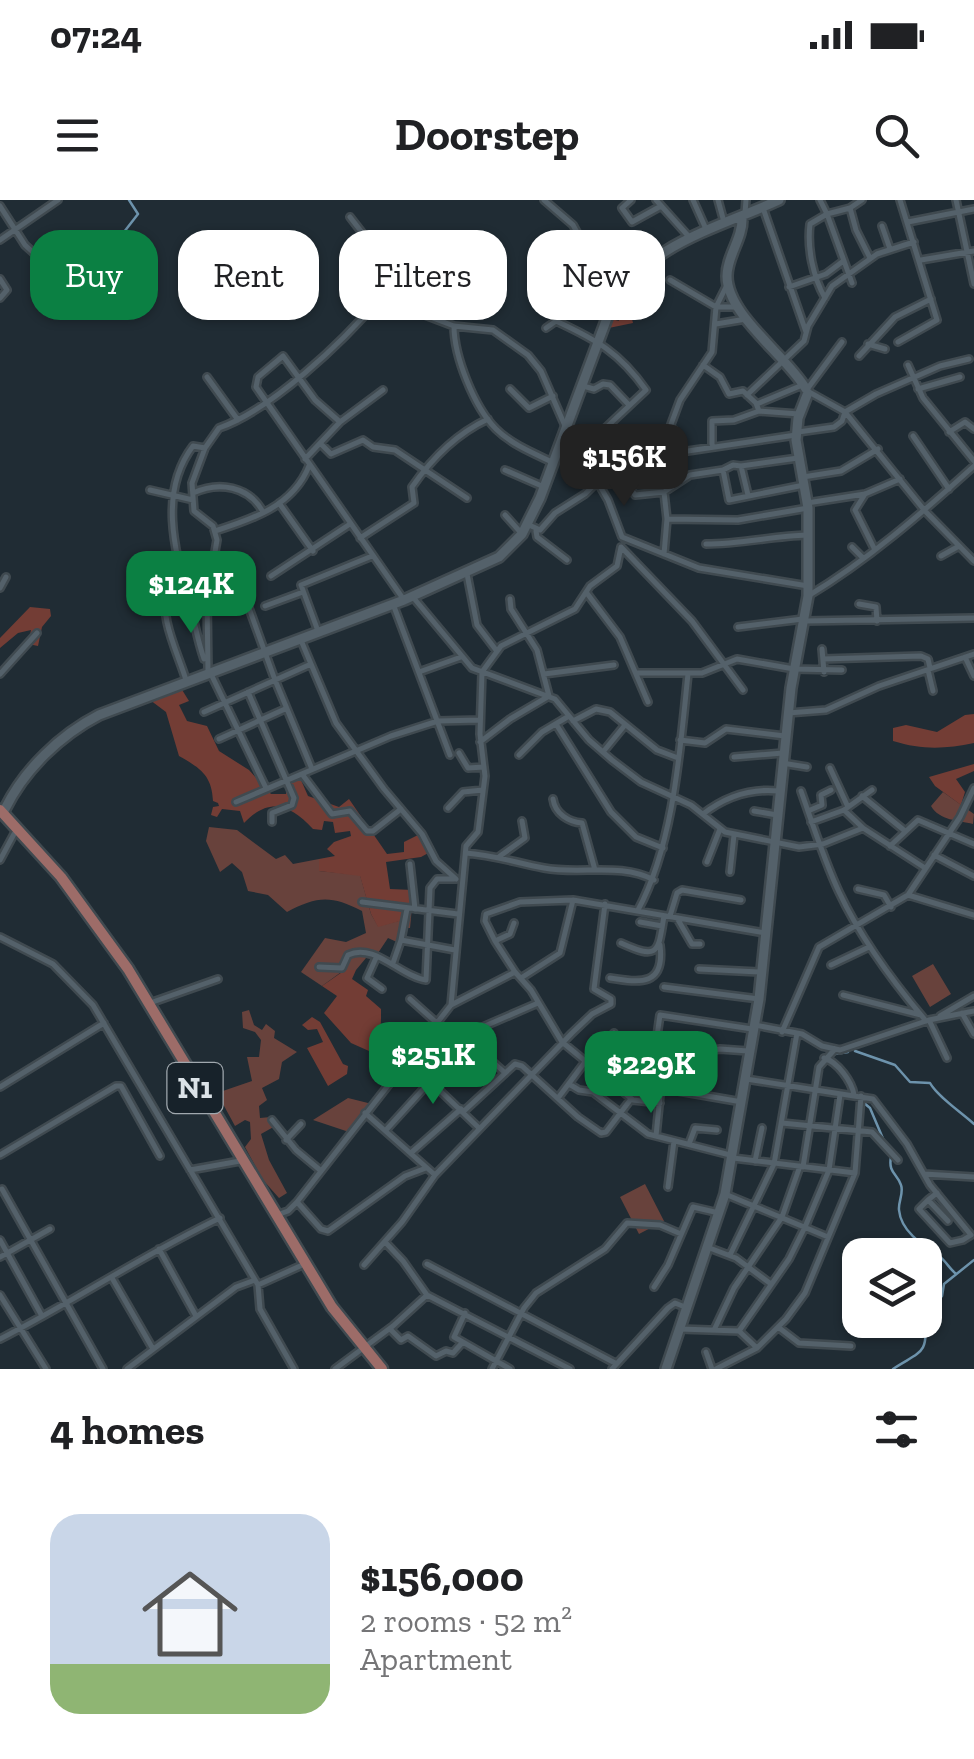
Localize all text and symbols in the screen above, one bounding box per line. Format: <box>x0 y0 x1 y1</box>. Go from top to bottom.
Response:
text: 07:24 <box>50 12 142 58</box>
icon: menu <box>50 108 105 163</box>
text: Doorstep <box>395 108 579 162</box>
icon: search <box>869 108 924 163</box>
chip: Buy <box>30 230 158 320</box>
chip: Rent <box>178 230 319 320</box>
chip: Filters <box>339 230 507 320</box>
chip: New <box>527 230 665 320</box>
pin: $156K <box>554 424 694 509</box>
text: $156K <box>582 437 666 475</box>
pin: $124K <box>121 551 261 636</box>
text: $124K <box>148 564 234 602</box>
pin: $251K <box>363 1022 503 1107</box>
pin: $229K <box>581 1031 721 1116</box>
text: $251K <box>391 1035 475 1073</box>
text: $229K <box>607 1044 695 1082</box>
road number: N1 <box>168 1063 222 1113</box>
map controls <box>842 1238 942 1338</box>
button: layers <box>842 1238 942 1338</box>
icon: filters <box>869 1402 924 1457</box>
text: 4 homes <box>50 1404 205 1455</box>
text: $156,000 <box>360 1551 524 1602</box>
icon: home <box>130 1554 250 1674</box>
text: 2 rooms · 52 m² <box>360 1602 572 1640</box>
text: Apartment <box>360 1640 512 1678</box>

